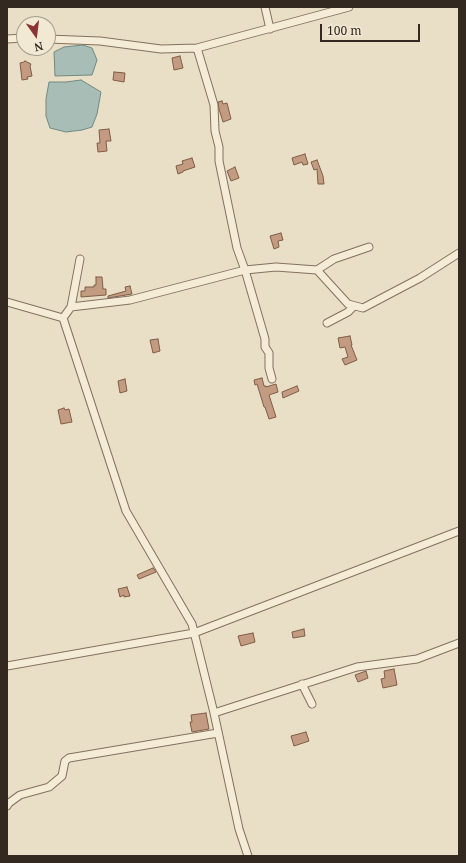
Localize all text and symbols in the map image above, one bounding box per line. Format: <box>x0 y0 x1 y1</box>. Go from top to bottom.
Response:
north arrow <box>16 16 56 56</box>
scale bar <box>322 16 422 42</box>
text: 100 m <box>327 22 362 39</box>
text: N <box>33 39 45 55</box>

